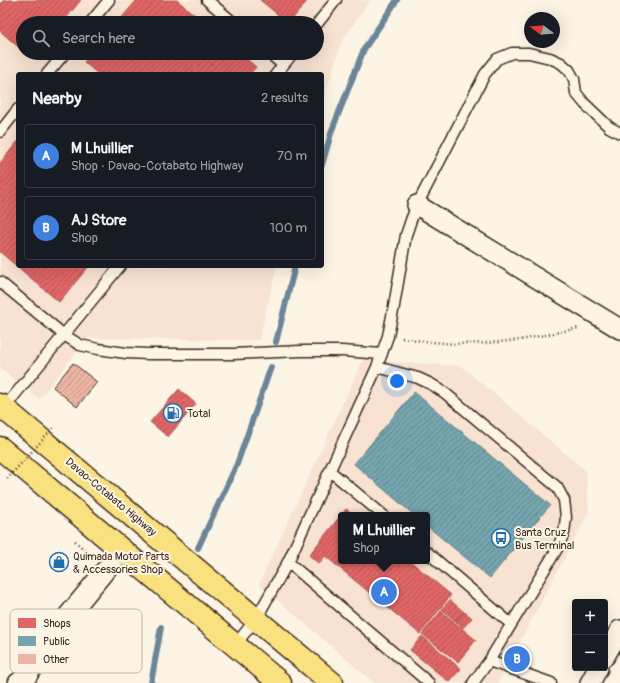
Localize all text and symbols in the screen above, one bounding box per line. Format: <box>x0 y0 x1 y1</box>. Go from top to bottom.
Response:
north arrow <box>524 12 560 48</box>
search box <box>16 16 324 60</box>
icon: search <box>30 27 52 49</box>
text: Search here <box>62 29 135 48</box>
text: Nearby <box>32 88 81 109</box>
text: 2 results <box>261 90 308 106</box>
text: M Lhuillier <box>71 139 133 158</box>
text: A <box>42 148 50 164</box>
text: 70 m <box>277 148 307 164</box>
text: Shop · Davao-Cotabato Highway <box>71 158 243 174</box>
text: AJ Store <box>71 211 126 230</box>
text: B <box>42 220 50 236</box>
text: 100 m <box>270 220 307 236</box>
text: Shop <box>71 230 98 246</box>
your location <box>387 371 407 391</box>
fuel station icon: Total <box>162 402 184 424</box>
place label: Total <box>187 407 211 420</box>
street label: Davao-Cotabato Highway <box>63 455 159 539</box>
popup <box>338 512 430 564</box>
text: M Lhuillier <box>353 521 415 540</box>
place label: Santa Cruz Bus Terminal <box>515 526 574 552</box>
bus stop icon: Santa Cruz Bus Terminal <box>490 527 512 549</box>
text: Shop <box>353 540 380 556</box>
place label: Quimada Motor Parts & Accessories Shop <box>73 550 169 576</box>
shop icon: Quimada Motor Parts & Accessories Shop <box>48 551 70 573</box>
pin: A <box>371 577 397 607</box>
map controls <box>572 599 608 671</box>
button: + <box>572 599 608 635</box>
legend <box>10 609 142 673</box>
text: Shops <box>43 617 71 630</box>
text: Public <box>43 635 71 648</box>
button: − <box>572 635 608 671</box>
pin: B <box>504 644 530 674</box>
text: Other <box>43 653 69 666</box>

